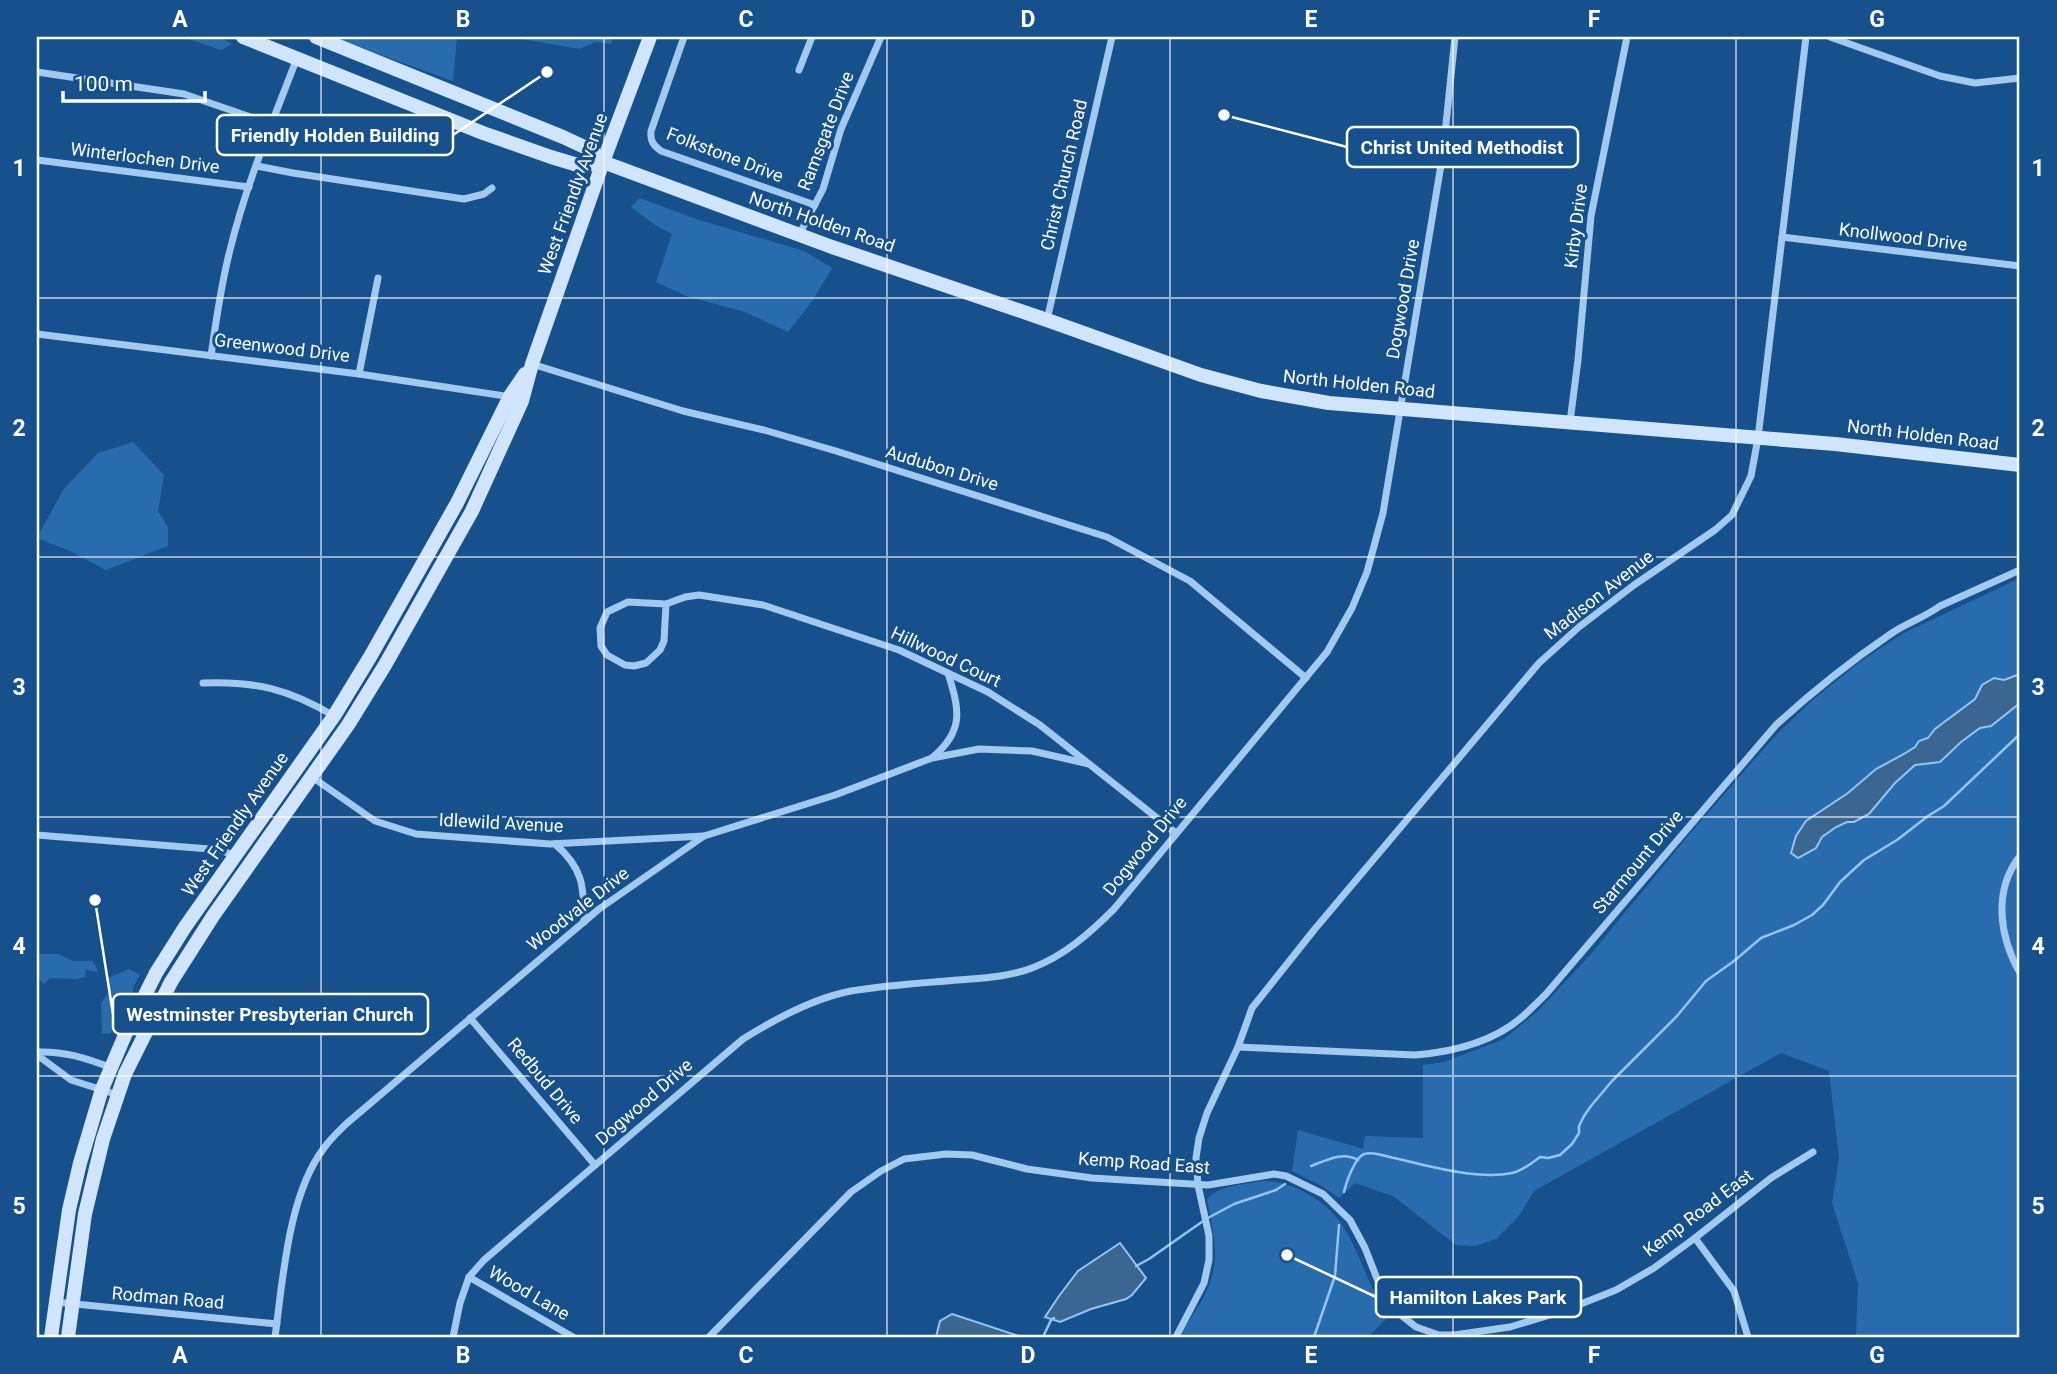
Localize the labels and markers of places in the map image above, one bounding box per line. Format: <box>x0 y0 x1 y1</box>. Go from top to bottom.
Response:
callout: Friendly Holden Building <box>217 115 453 155</box>
callout: Christ United Methodist <box>1347 127 1578 167</box>
callout: Westminster Presbyterian Church <box>113 994 428 1034</box>
callout: Hamilton Lakes Park <box>1376 1277 1581 1317</box>

